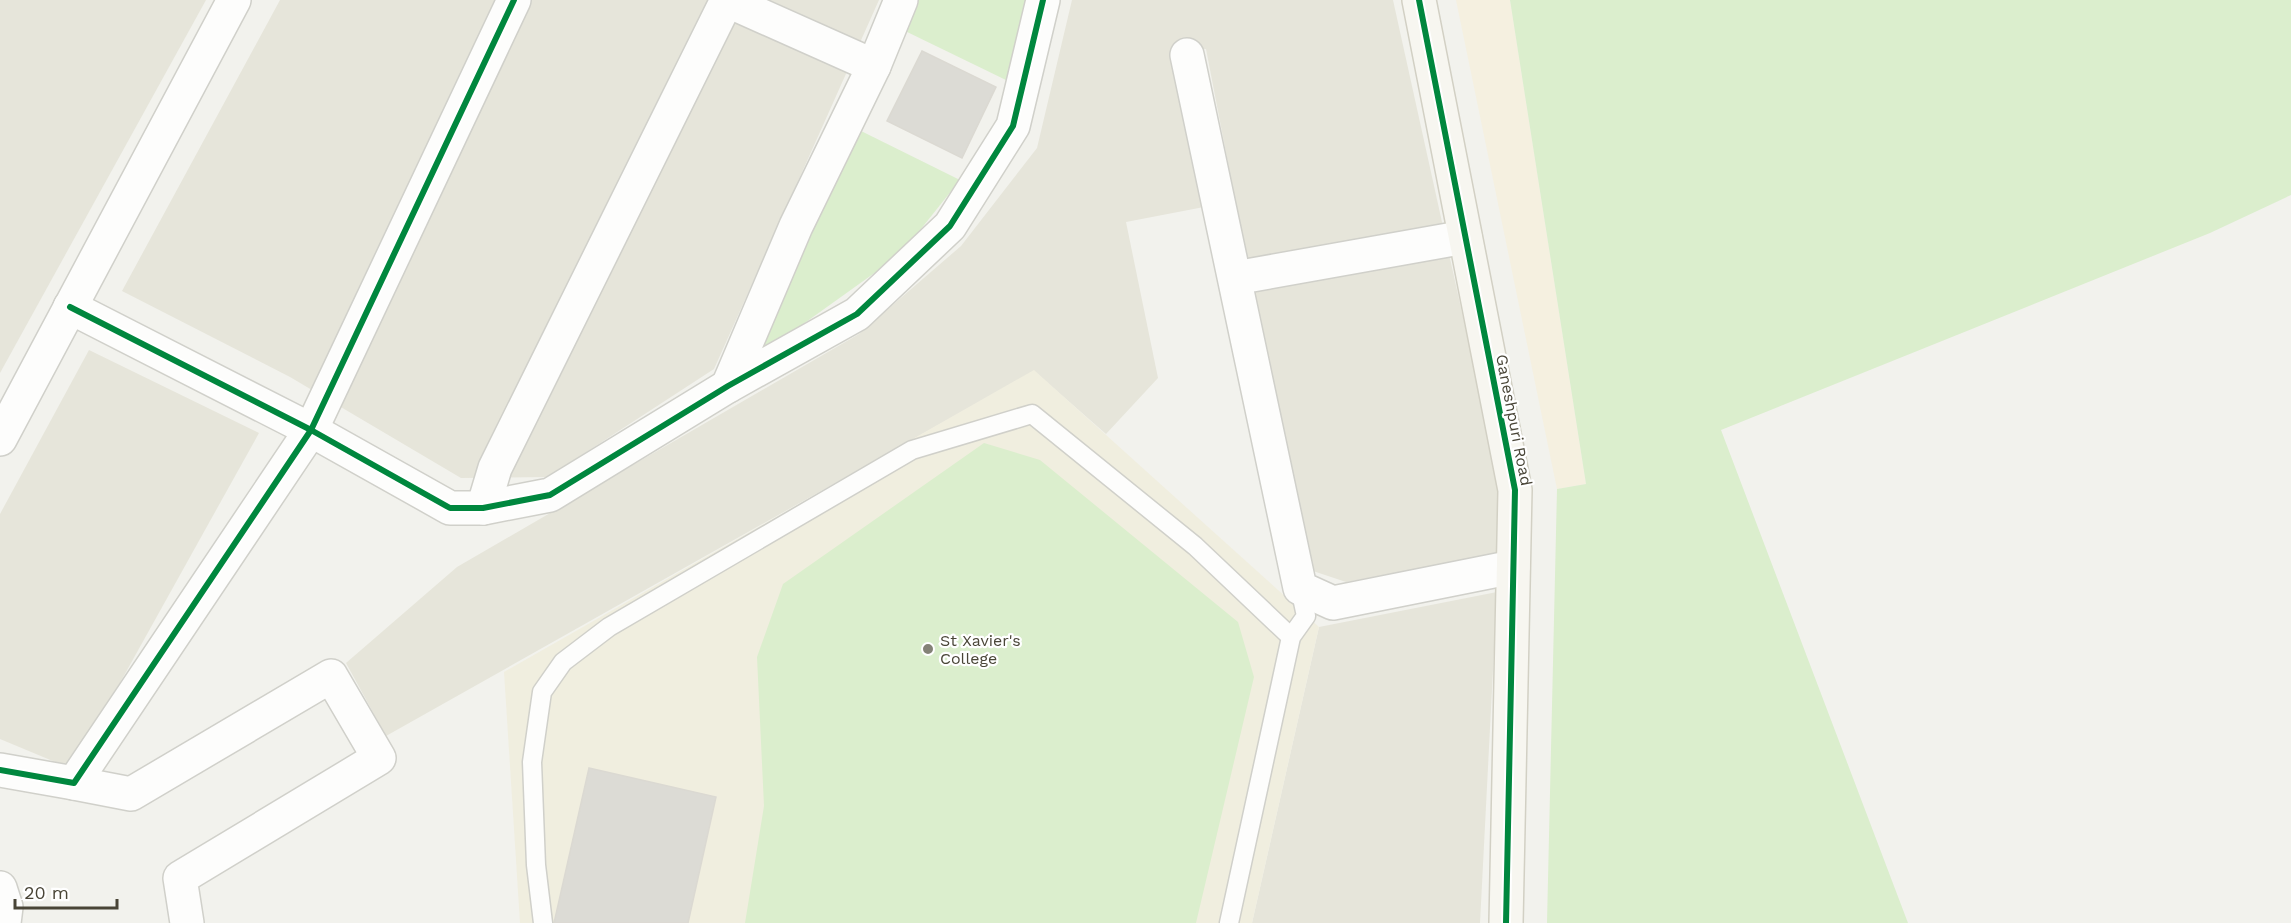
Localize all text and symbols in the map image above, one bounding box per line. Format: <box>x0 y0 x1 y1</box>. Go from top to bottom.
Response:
street label: Ganeshpuri Road <box>1492 353 1536 487</box>
place label: St Xavier's College <box>940 631 1021 668</box>
marker: St Xavier's College <box>921 642 935 656</box>
scale bar <box>15 872 117 910</box>
text: 20 m <box>24 882 69 903</box>

